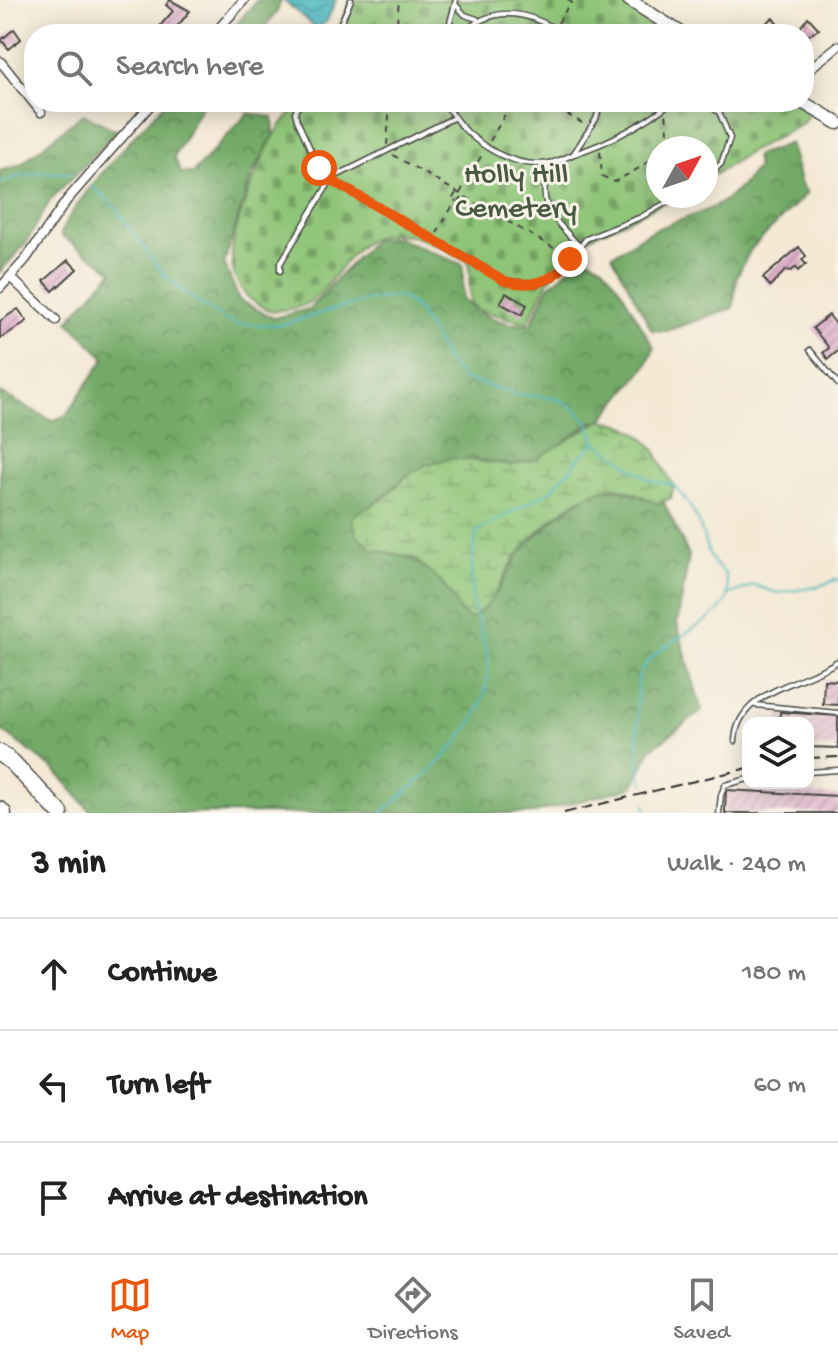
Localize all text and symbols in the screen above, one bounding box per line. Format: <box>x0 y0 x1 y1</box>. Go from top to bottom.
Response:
search box <box>24 24 814 112</box>
icon: search <box>52 46 96 90</box>
text: Search here <box>116 51 264 86</box>
north arrow <box>646 136 718 208</box>
route start <box>301 150 337 186</box>
park label: Holly Hill Cemetery <box>455 159 577 228</box>
route end <box>552 241 588 277</box>
map controls <box>742 717 814 789</box>
button: layers <box>742 717 814 789</box>
text: 3 min <box>32 845 105 885</box>
text: Walk · 240 m <box>667 850 806 881</box>
icon: ahead <box>32 952 76 996</box>
text: Continue <box>108 957 217 992</box>
text: 180 m <box>742 959 806 990</box>
icon: left <box>32 1064 76 1108</box>
text: Turn left <box>108 1069 209 1104</box>
text: 60 m <box>753 1071 806 1102</box>
icon: arrive <box>32 1176 76 1220</box>
text: Arrive at destination <box>108 1181 368 1216</box>
tab: Map <box>108 1273 152 1347</box>
tab: Directions <box>368 1273 458 1347</box>
tab: Saved <box>674 1273 730 1347</box>

